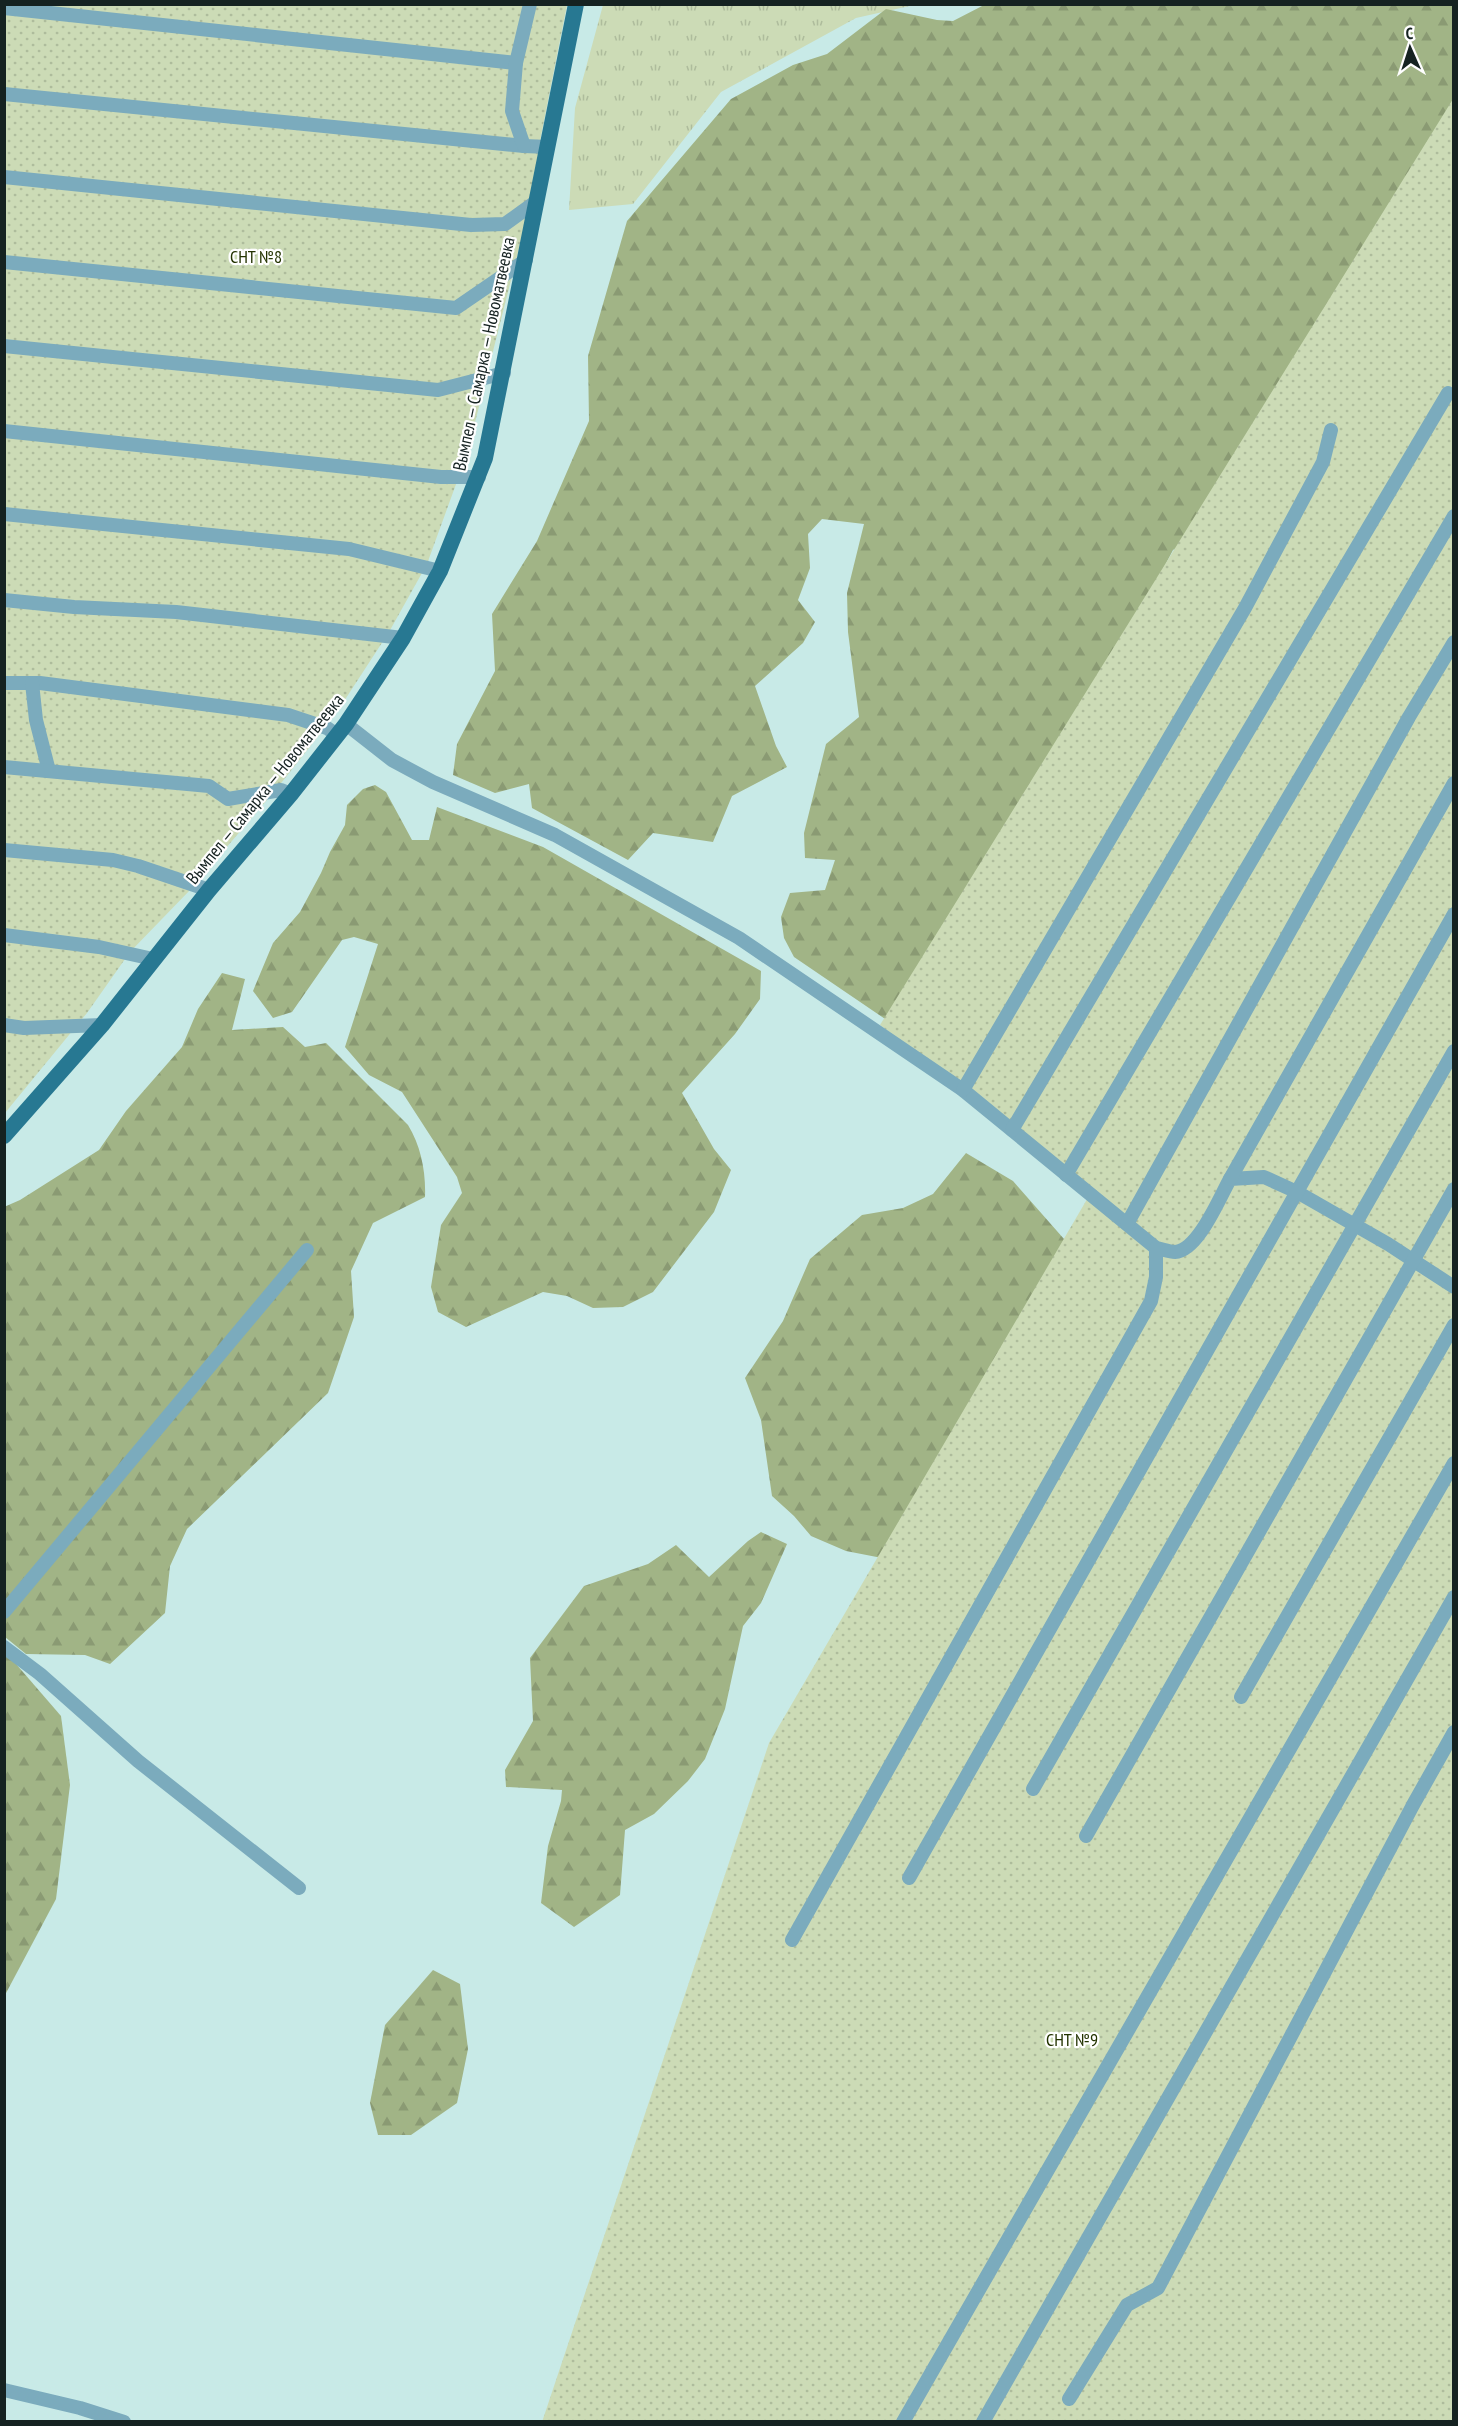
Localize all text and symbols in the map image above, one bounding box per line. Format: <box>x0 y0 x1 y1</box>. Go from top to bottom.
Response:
north arrow <box>1380 18 1440 78</box>
text: С <box>1405 23 1414 43</box>
street label: Вымпел — Самарка — Новоматвеевка <box>447 235 520 473</box>
park label: СНТ №8 <box>230 245 282 268</box>
street label: Вымпел — Самарка — Новоматвеевка <box>181 689 349 889</box>
park label: СНТ №9 <box>1046 2028 1098 2051</box>

